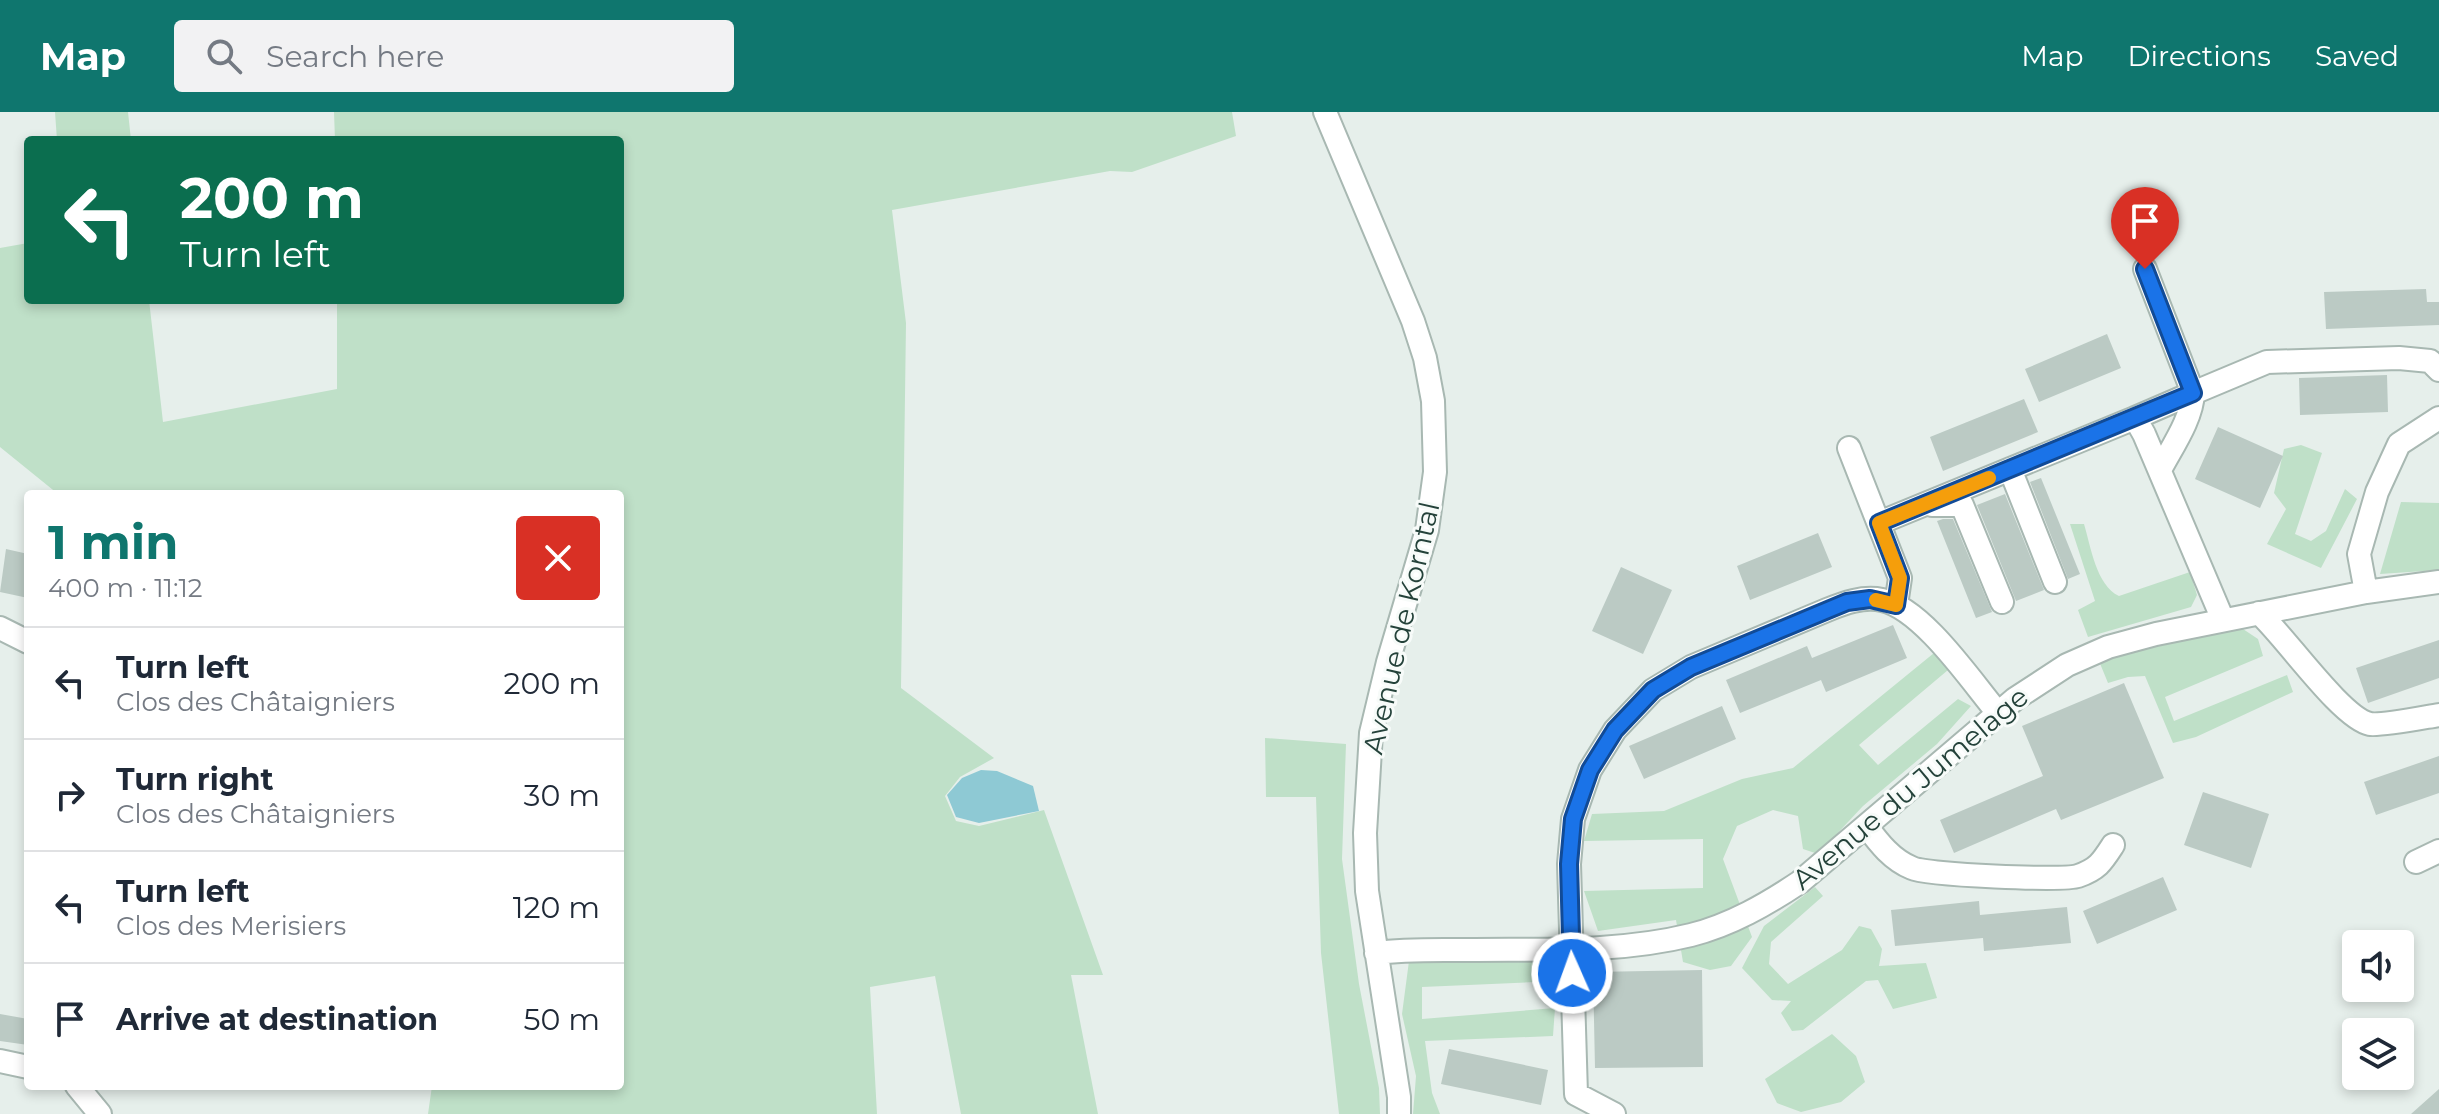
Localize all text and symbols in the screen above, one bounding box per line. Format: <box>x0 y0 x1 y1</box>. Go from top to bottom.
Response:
search box <box>174 20 734 92</box>
text: Map <box>40 33 126 80</box>
icon: search <box>202 34 246 78</box>
text: Search here <box>266 38 444 75</box>
text: Map <box>2021 39 2083 73</box>
text: Directions <box>2127 39 2271 73</box>
text: Saved <box>2315 39 2399 73</box>
text: 200 m <box>180 164 364 232</box>
icon: left <box>48 168 152 272</box>
pin <box>2111 187 2179 269</box>
icon: arrive <box>2123 199 2167 243</box>
text: Turn left <box>180 232 331 276</box>
street label: Avenue de Korntal <box>1355 499 1447 757</box>
text: 1 min <box>48 513 178 571</box>
button: close <box>516 516 600 600</box>
text: 400 m · 11:12 <box>48 572 203 604</box>
text: Turn left <box>116 649 249 686</box>
icon: left <box>48 661 92 705</box>
text: 200 m <box>504 665 600 702</box>
street label: Avenue du Jumelage <box>1785 679 2035 897</box>
text: Clos des Châtaigniers <box>116 686 395 718</box>
text: Turn right <box>116 761 273 798</box>
icon: right <box>48 773 92 817</box>
text: 30 m <box>524 777 600 814</box>
text: Clos des Châtaigniers <box>116 798 395 830</box>
text: Turn left <box>116 873 249 910</box>
icon: left <box>48 885 92 929</box>
text: 120 m <box>513 889 600 926</box>
text: Clos des Merisiers <box>116 910 346 942</box>
map controls <box>2342 930 2414 1090</box>
button: sound <box>2342 930 2414 1002</box>
position arrow <box>1530 931 1614 1015</box>
icon: arrive <box>48 997 92 1041</box>
text: Arrive at destination <box>116 1001 438 1038</box>
text: 50 m <box>523 1001 600 1038</box>
button: layers <box>2342 1018 2414 1090</box>

